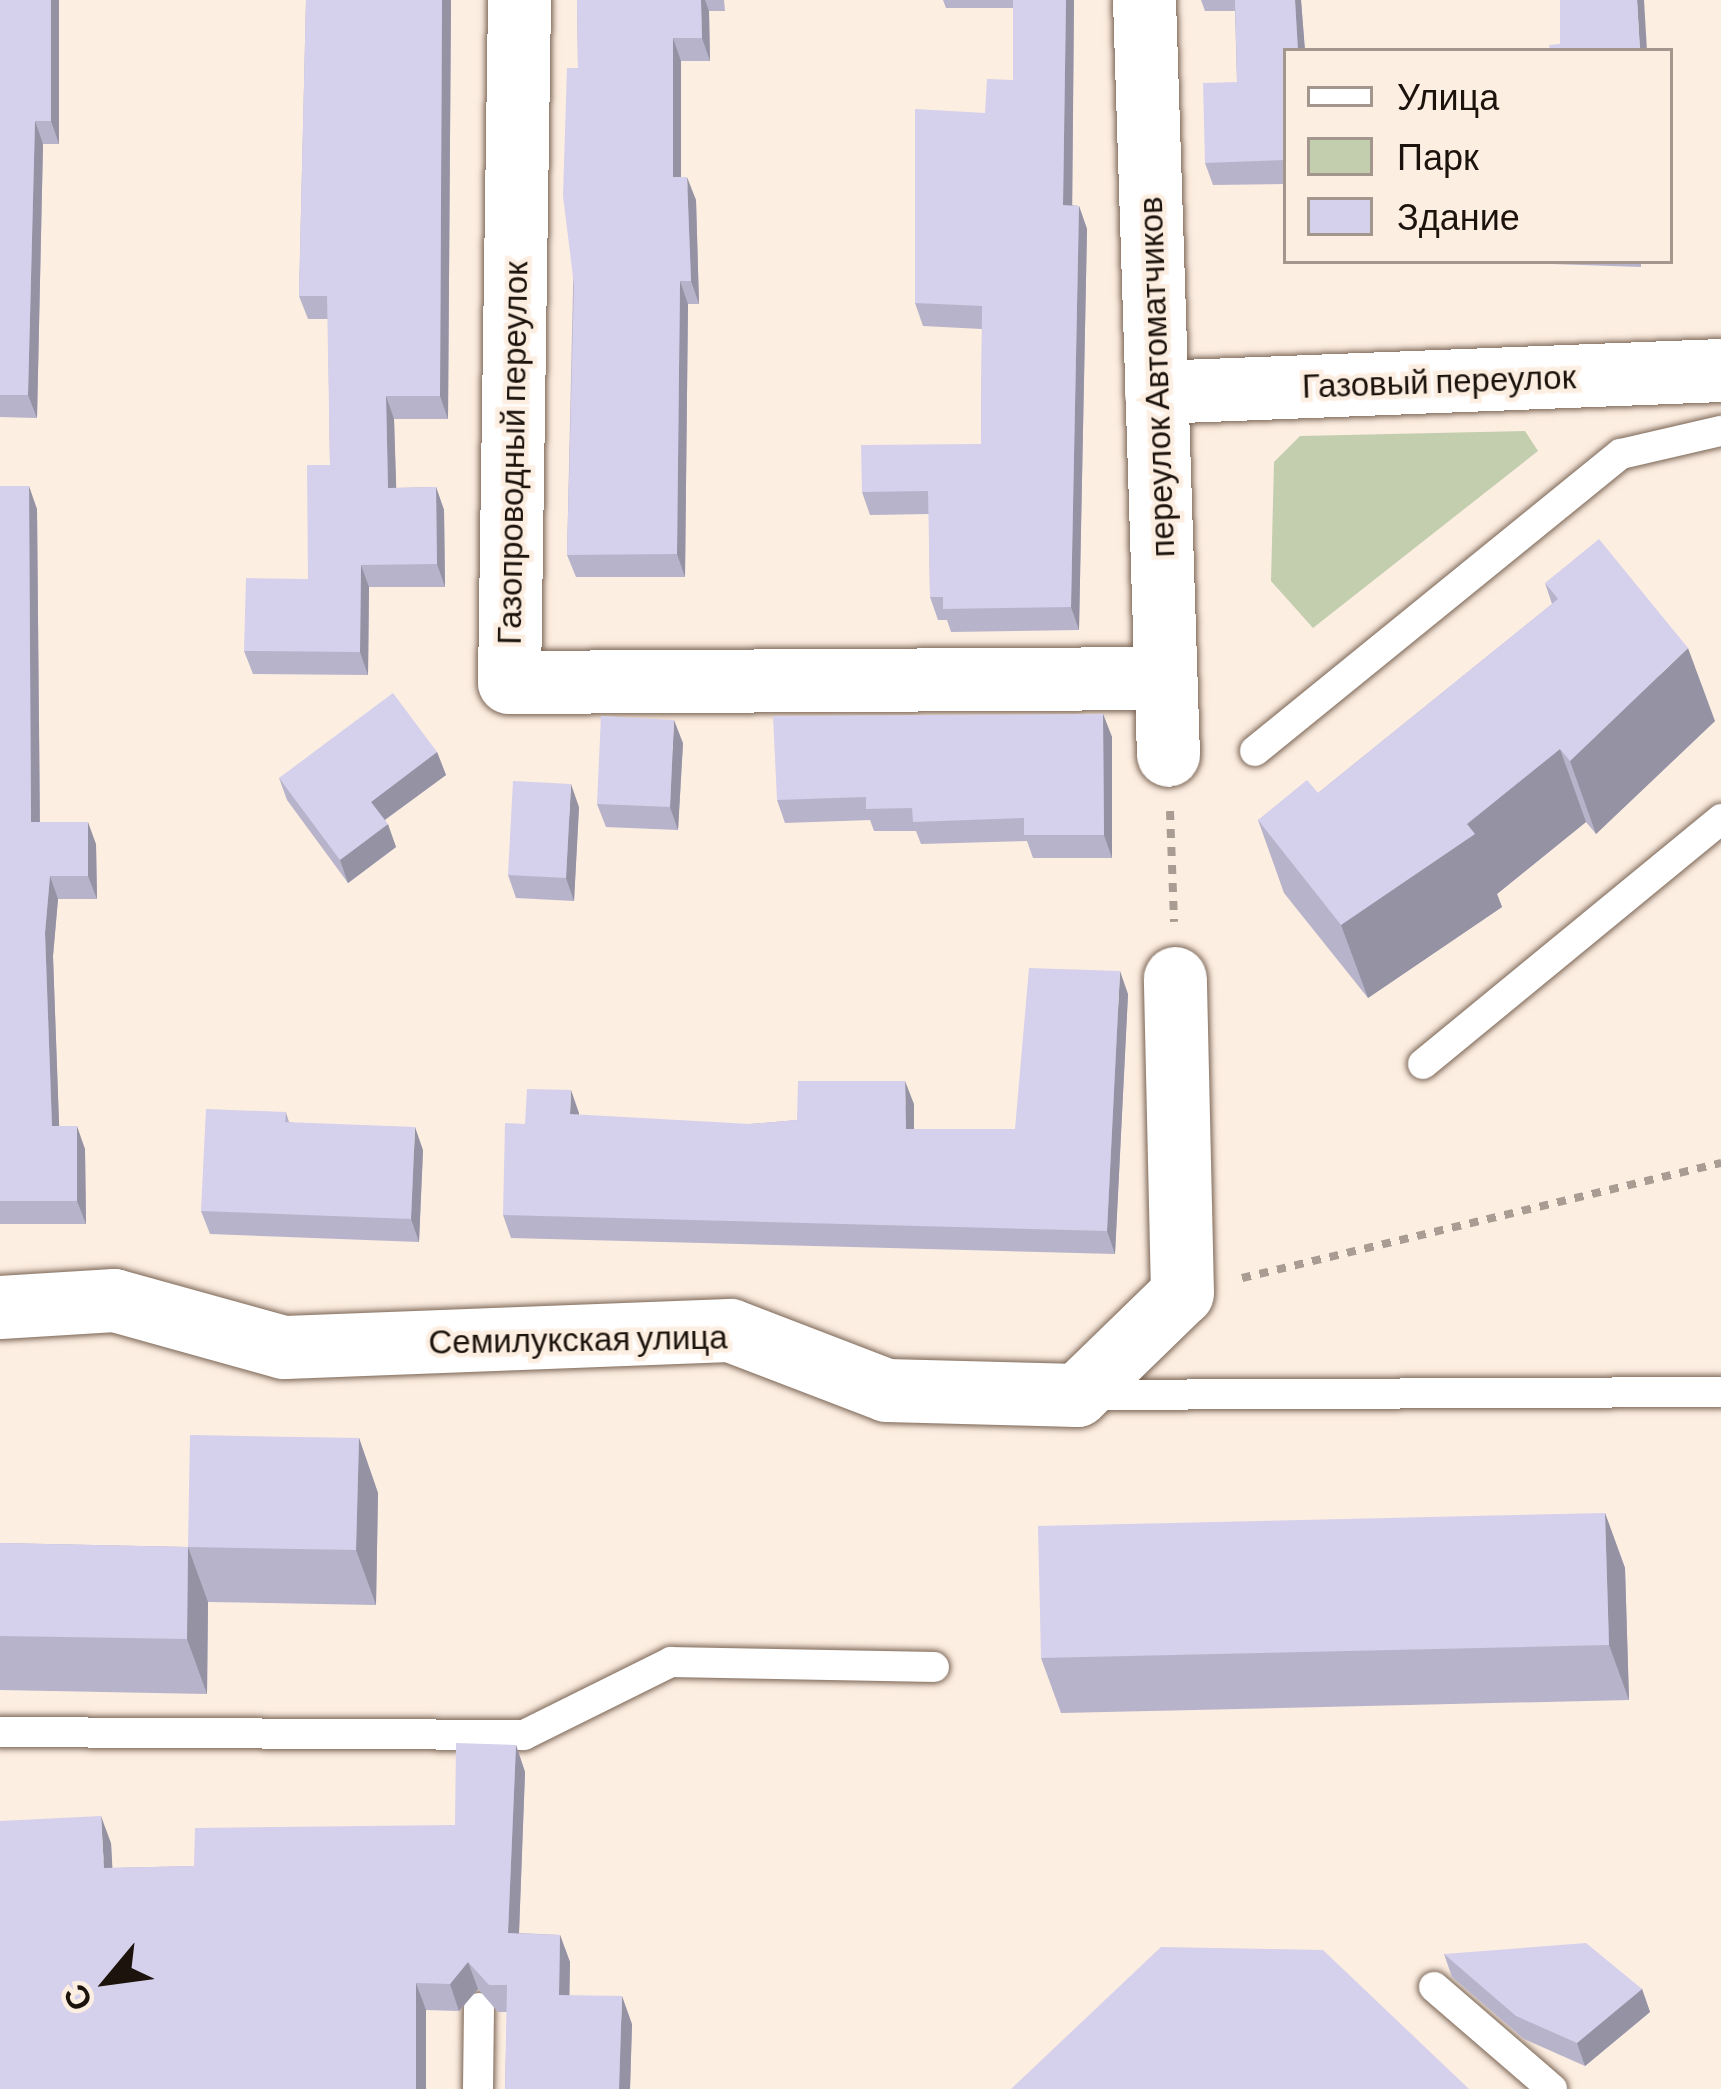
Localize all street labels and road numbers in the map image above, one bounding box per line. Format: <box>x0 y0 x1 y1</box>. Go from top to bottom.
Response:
street label: переулок Автоматчиков <box>1130 196 1182 558</box>
street label: Газопроводный переулок <box>489 261 535 645</box>
street label: Газовый переулок <box>1301 356 1577 406</box>
street label: Семилукская улица <box>428 1317 728 1361</box>

